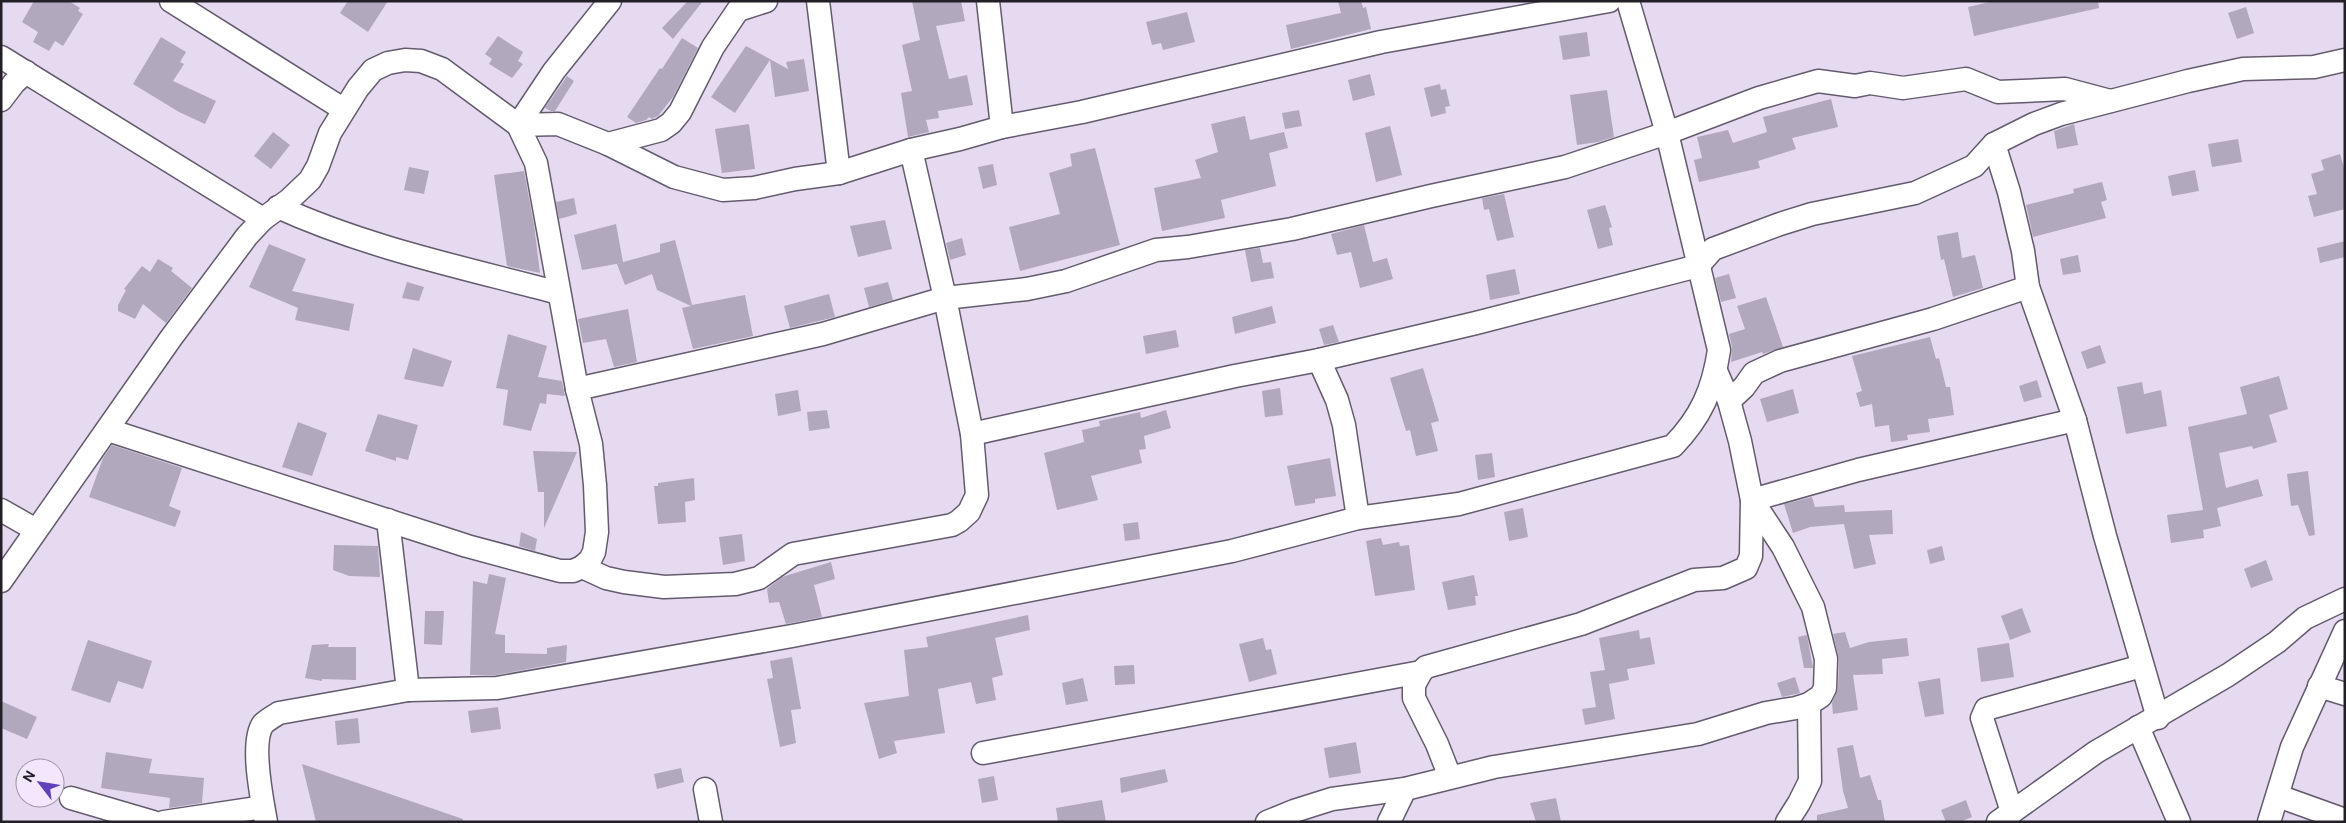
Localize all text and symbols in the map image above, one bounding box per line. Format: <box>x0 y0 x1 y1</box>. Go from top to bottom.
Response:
north arrow <box>15 758 65 808</box>
text: N <box>19 767 39 785</box>

